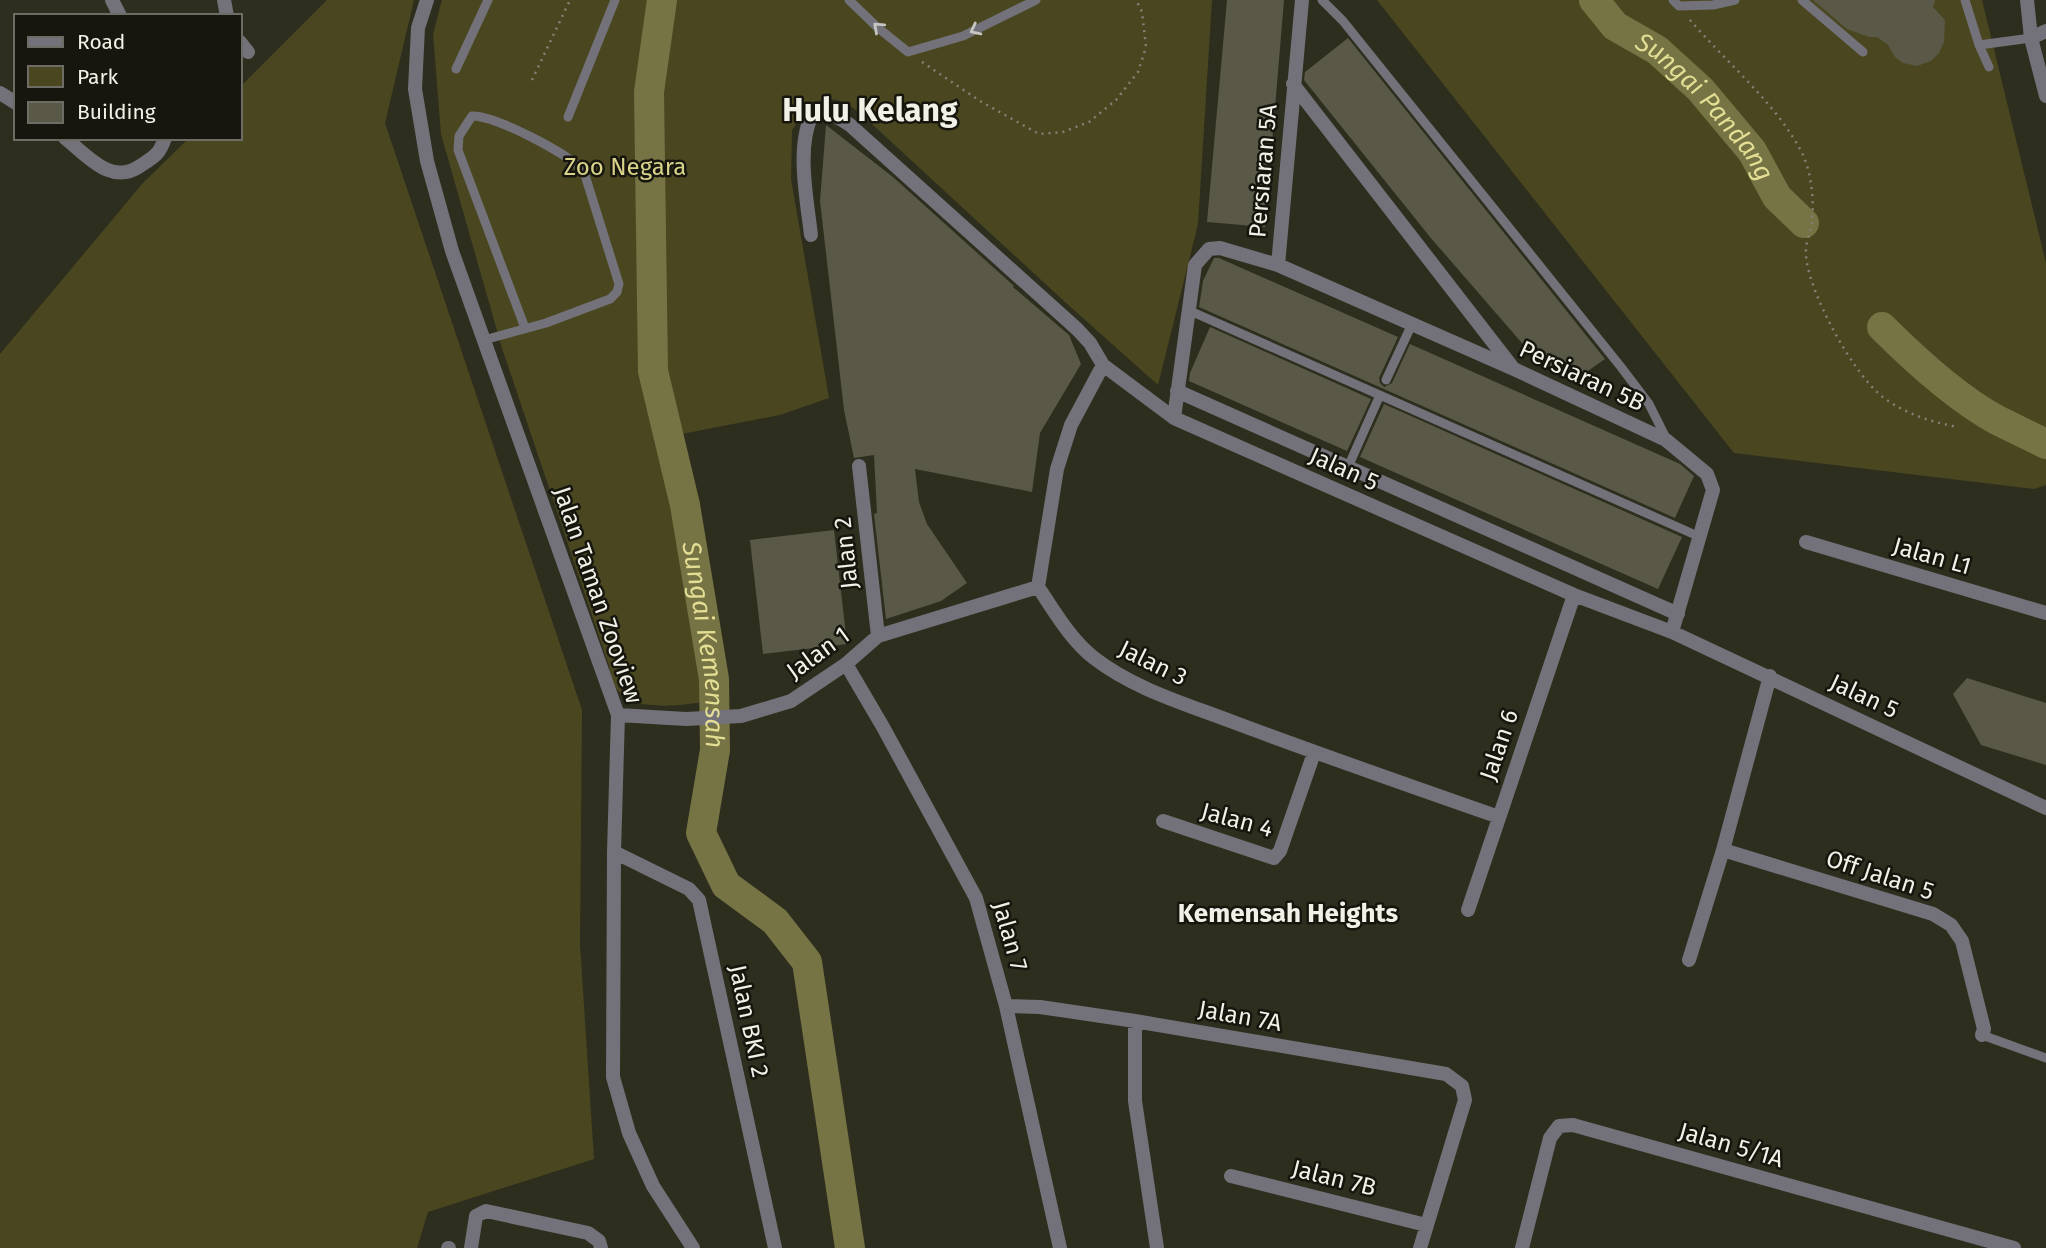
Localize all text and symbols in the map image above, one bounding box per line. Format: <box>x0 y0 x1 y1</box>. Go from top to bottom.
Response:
legend <box>14 14 242 140</box>
one-way arrow <box>970 22 982 36</box>
one-way arrow <box>873 23 886 35</box>
water label: Sungai Pandang <box>1629 26 1780 186</box>
text: Road <box>77 29 125 55</box>
text: Park <box>77 64 119 90</box>
district label: Hulu Kelang <box>782 91 958 129</box>
text: Building <box>77 99 156 125</box>
street label: Persiaran 5A <box>1243 103 1283 239</box>
park label: Zoo Negara <box>564 153 686 181</box>
street label: Persiaran 5B <box>1515 335 1649 417</box>
street label: Jalan 5 <box>1305 441 1383 497</box>
street label: Jalan Taman Zooview <box>548 483 648 707</box>
street label: Jalan 2 <box>828 516 864 590</box>
street label: Jalan L1 <box>1890 532 1974 580</box>
water label: Sungai Kemensah <box>675 538 730 748</box>
street label: Jalan 1 <box>781 621 855 685</box>
street label: Jalan 3 <box>1114 635 1192 691</box>
street label: Jalan 5 <box>1825 668 1903 724</box>
street label: Jalan 6 <box>1474 706 1524 784</box>
street label: Jalan 4 <box>1198 797 1276 843</box>
street label: Off Jalan 5 <box>1823 844 1937 906</box>
street label: Jalan 7 <box>987 898 1033 974</box>
district label: Kemensah Heights <box>1178 898 1399 929</box>
street label: Jalan BKI 2 <box>723 962 775 1080</box>
street label: Jalan 7A <box>1196 995 1284 1037</box>
street label: Jalan 5/1A <box>1676 1117 1787 1173</box>
street label: Jalan 7B <box>1289 1154 1379 1202</box>

